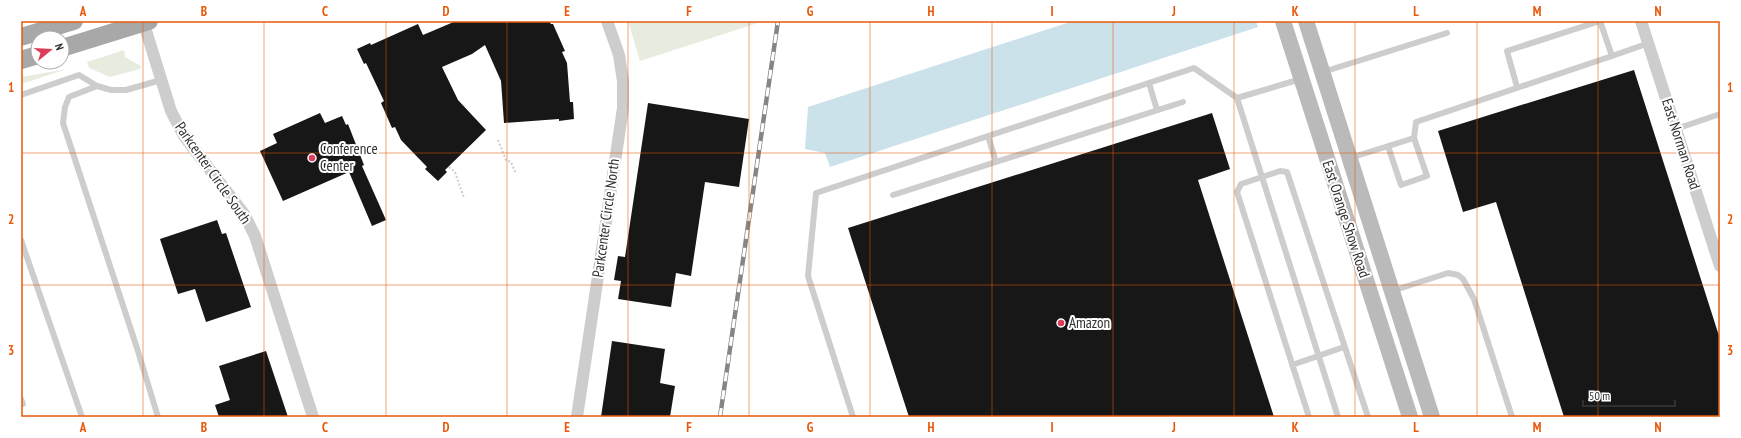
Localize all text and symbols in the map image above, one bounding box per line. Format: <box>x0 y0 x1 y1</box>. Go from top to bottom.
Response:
text: A <box>79 3 87 20</box>
text: B <box>201 3 207 20</box>
text: C <box>322 3 328 20</box>
text: D <box>443 3 450 20</box>
text: E <box>564 3 570 20</box>
text: F <box>686 3 692 20</box>
text: G <box>807 3 814 20</box>
text: H <box>928 3 935 20</box>
text: I <box>1050 3 1054 20</box>
text: J <box>1171 3 1176 20</box>
text: K <box>1292 3 1299 20</box>
text: L <box>1413 3 1419 20</box>
text: M <box>1533 3 1542 20</box>
text: N <box>1654 3 1662 20</box>
north arrow <box>30 30 70 70</box>
text: N <box>52 42 67 52</box>
text: 1 <box>8 79 14 96</box>
text: 1 <box>1727 79 1733 96</box>
street label: East Norman Road <box>1658 96 1705 192</box>
street label: Parkcenter Circle South <box>171 118 256 227</box>
place label: Conference Center <box>320 139 378 175</box>
marker: Conference Center <box>307 153 317 163</box>
street label: Parkcenter Circle North <box>588 157 623 279</box>
street label: East Orange Show Road <box>1319 158 1374 280</box>
text: 2 <box>8 211 14 228</box>
text: 2 <box>1727 211 1733 228</box>
place label: Amazon <box>1069 313 1110 332</box>
marker: Amazon <box>1056 318 1066 328</box>
text: 3 <box>8 342 14 359</box>
text: 3 <box>1727 342 1733 359</box>
scale bar <box>1583 382 1675 408</box>
text: 50 m <box>1589 388 1610 403</box>
text: A <box>79 419 87 436</box>
text: B <box>201 419 207 436</box>
text: C <box>322 419 328 436</box>
text: D <box>443 419 450 436</box>
text: E <box>564 419 570 436</box>
text: F <box>686 419 692 436</box>
text: G <box>807 419 814 436</box>
text: H <box>928 419 935 436</box>
text: I <box>1050 419 1054 436</box>
text: J <box>1171 419 1176 436</box>
text: K <box>1292 419 1299 436</box>
text: L <box>1413 419 1419 436</box>
text: M <box>1533 419 1542 436</box>
text: N <box>1654 419 1662 436</box>

